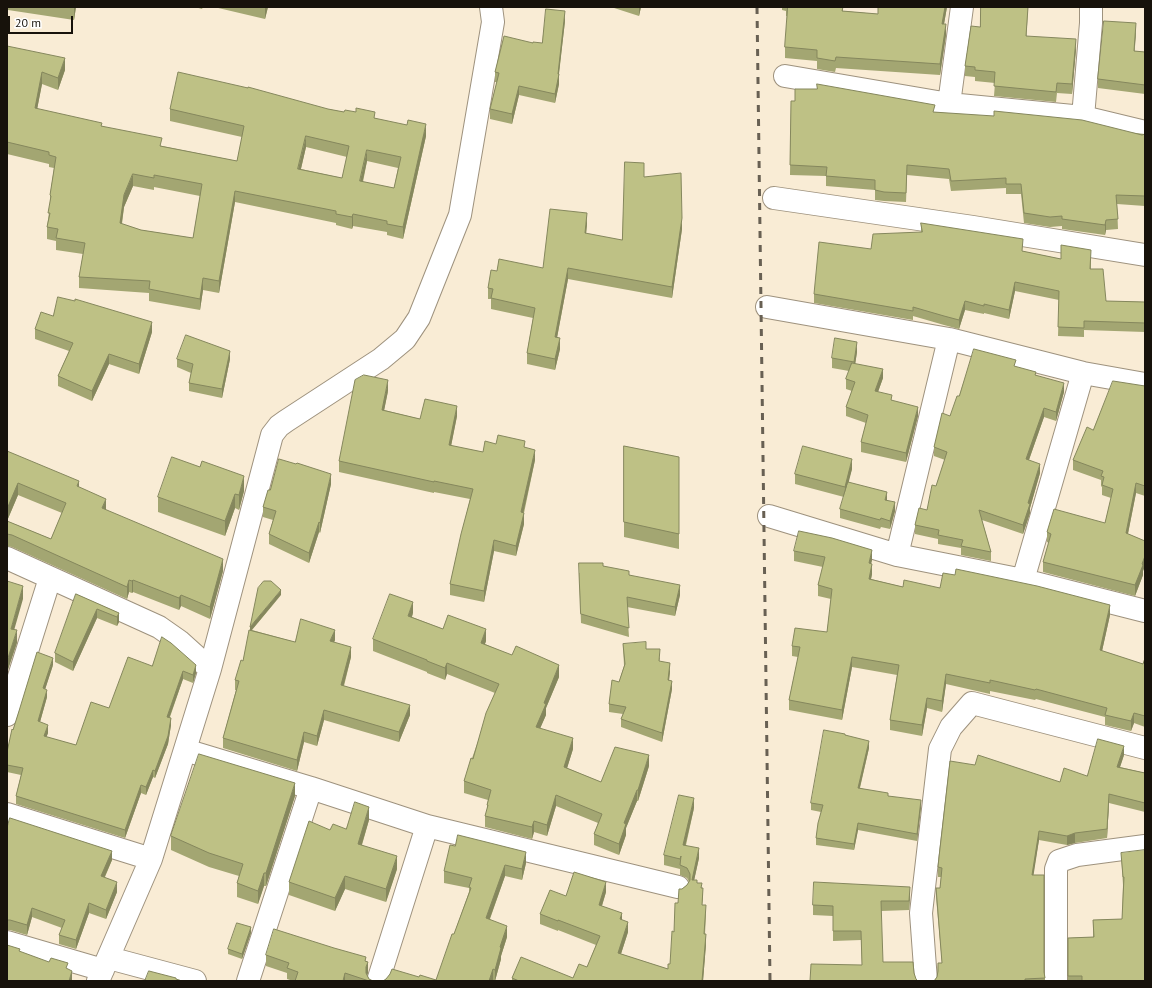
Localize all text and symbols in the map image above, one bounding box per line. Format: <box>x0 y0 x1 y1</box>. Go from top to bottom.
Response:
scale bar <box>10 8 75 34</box>
text: 20 m <box>15 15 41 30</box>

